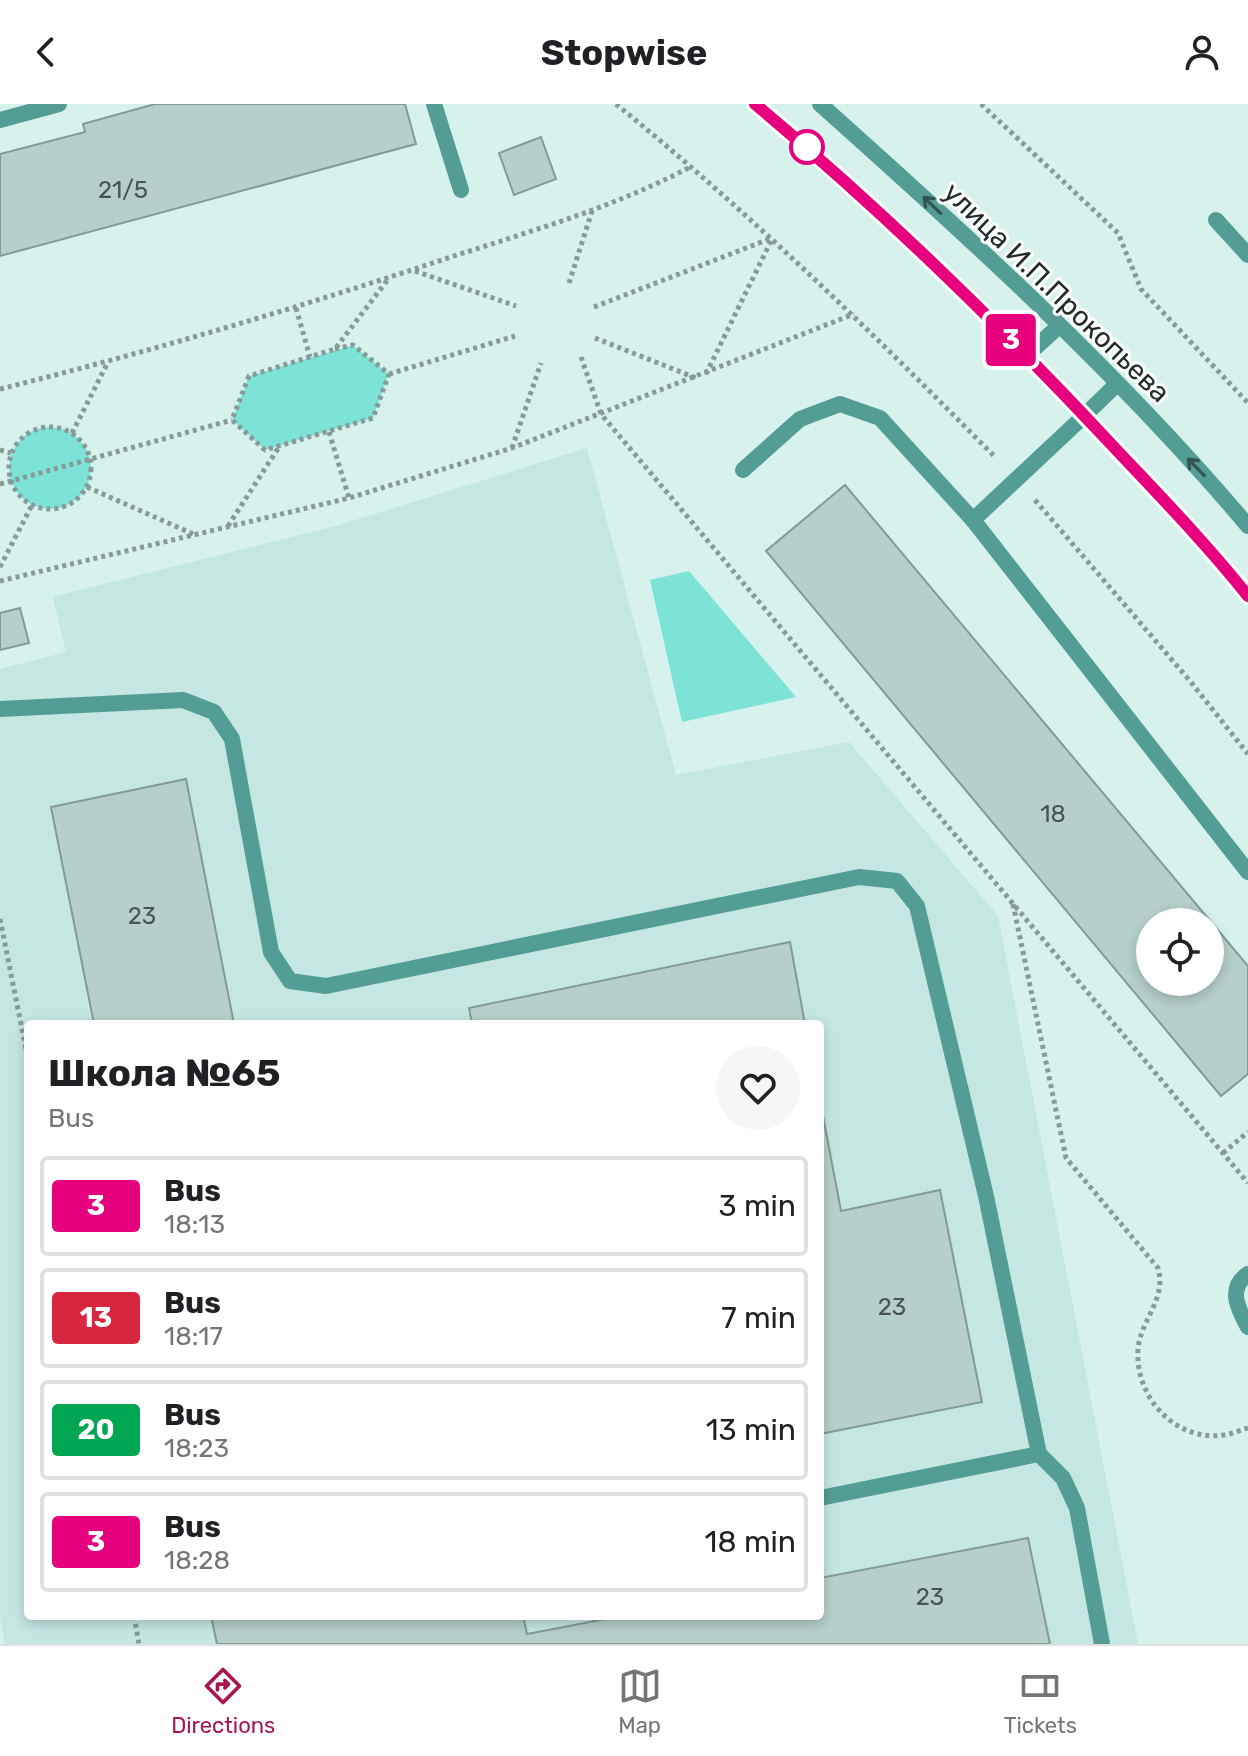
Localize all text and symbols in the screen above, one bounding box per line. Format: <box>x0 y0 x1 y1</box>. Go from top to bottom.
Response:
icon: back <box>24 30 68 74</box>
icon: person <box>1180 30 1224 74</box>
text: Stopwise <box>541 31 707 74</box>
unlabelled marker <box>790 130 824 164</box>
house number: 21/5 <box>98 176 148 204</box>
street label: улица И.П.Прокопьева <box>937 176 1177 409</box>
one-way arrow <box>922 196 942 215</box>
line badge: 3 <box>985 314 1037 366</box>
text: 3 <box>1002 323 1020 356</box>
one-way arrow <box>1187 457 1206 477</box>
house number: 18 <box>1040 800 1066 828</box>
house number: 23 <box>128 902 156 930</box>
map controls <box>1136 908 1224 996</box>
button: locate <box>1136 908 1224 996</box>
button: heart <box>716 1046 800 1130</box>
text: Школа №65 <box>48 1050 281 1096</box>
text: Bus <box>48 1103 94 1134</box>
text: Bus <box>164 1173 221 1209</box>
text: 3 min <box>719 1188 796 1224</box>
text: 3 <box>87 1189 105 1222</box>
text: 18:13 <box>164 1209 225 1240</box>
text: Bus <box>164 1285 221 1321</box>
house number: 23 <box>878 1293 906 1321</box>
text: 7 min <box>721 1300 796 1336</box>
text: 13 <box>80 1301 112 1334</box>
text: 18:17 <box>164 1321 223 1352</box>
text: Bus <box>164 1397 221 1433</box>
text: 13 min <box>706 1412 796 1448</box>
text: 20 <box>77 1413 115 1446</box>
text: 18:23 <box>164 1433 229 1464</box>
text: Bus <box>164 1509 221 1545</box>
text: 18 min <box>705 1524 796 1560</box>
text: 3 <box>87 1525 105 1558</box>
text: 18:28 <box>164 1545 230 1576</box>
house number: 23 <box>916 1583 944 1611</box>
tab: Directions <box>171 1664 275 1739</box>
tab: Map <box>618 1664 662 1739</box>
tab: Tickets <box>1004 1664 1077 1739</box>

